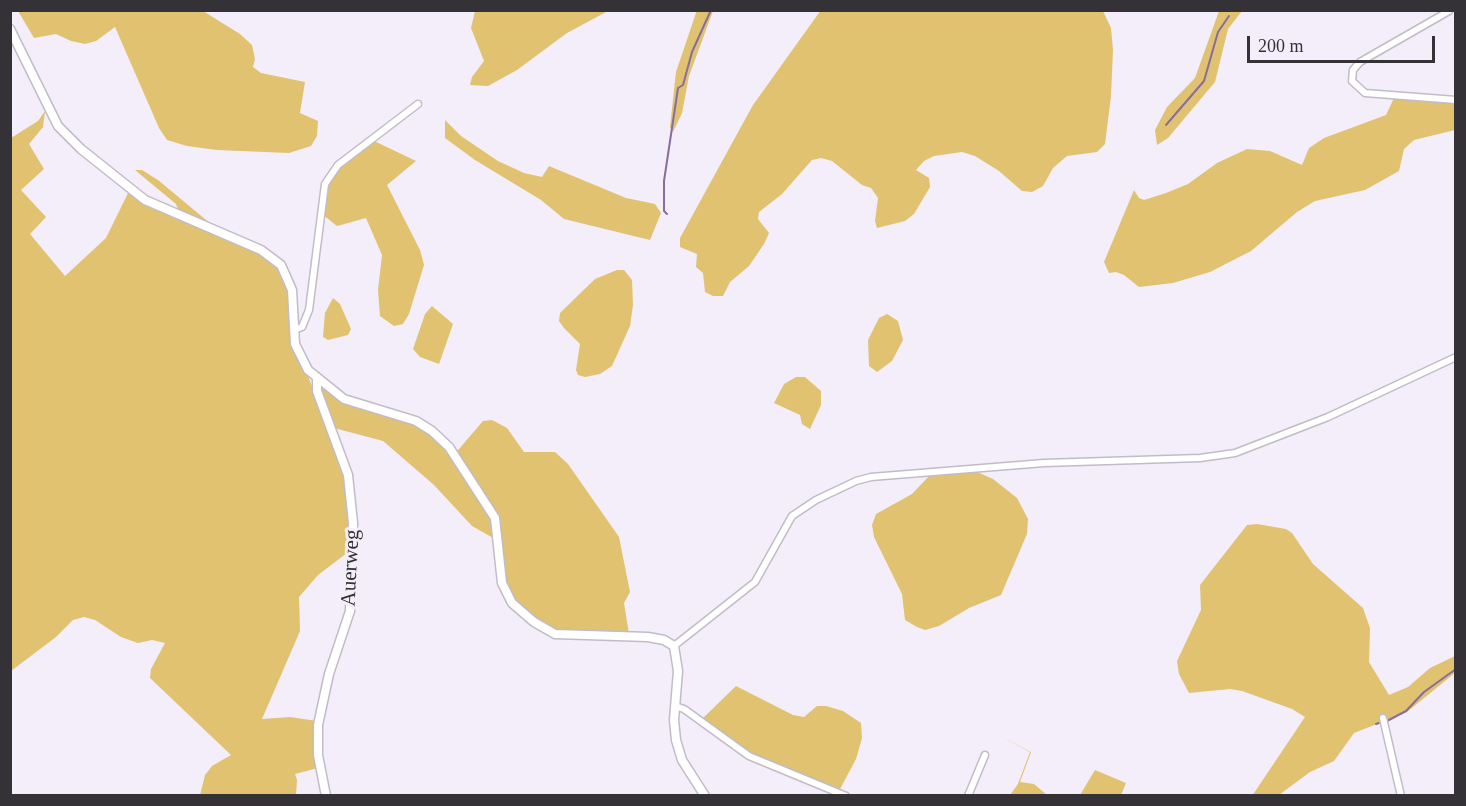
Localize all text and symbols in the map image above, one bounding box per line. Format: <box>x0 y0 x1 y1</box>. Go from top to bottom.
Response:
scale bar <box>1250 24 1438 62</box>
text: 200 m <box>1258 36 1304 56</box>
street label: Auerweg <box>336 529 366 607</box>

